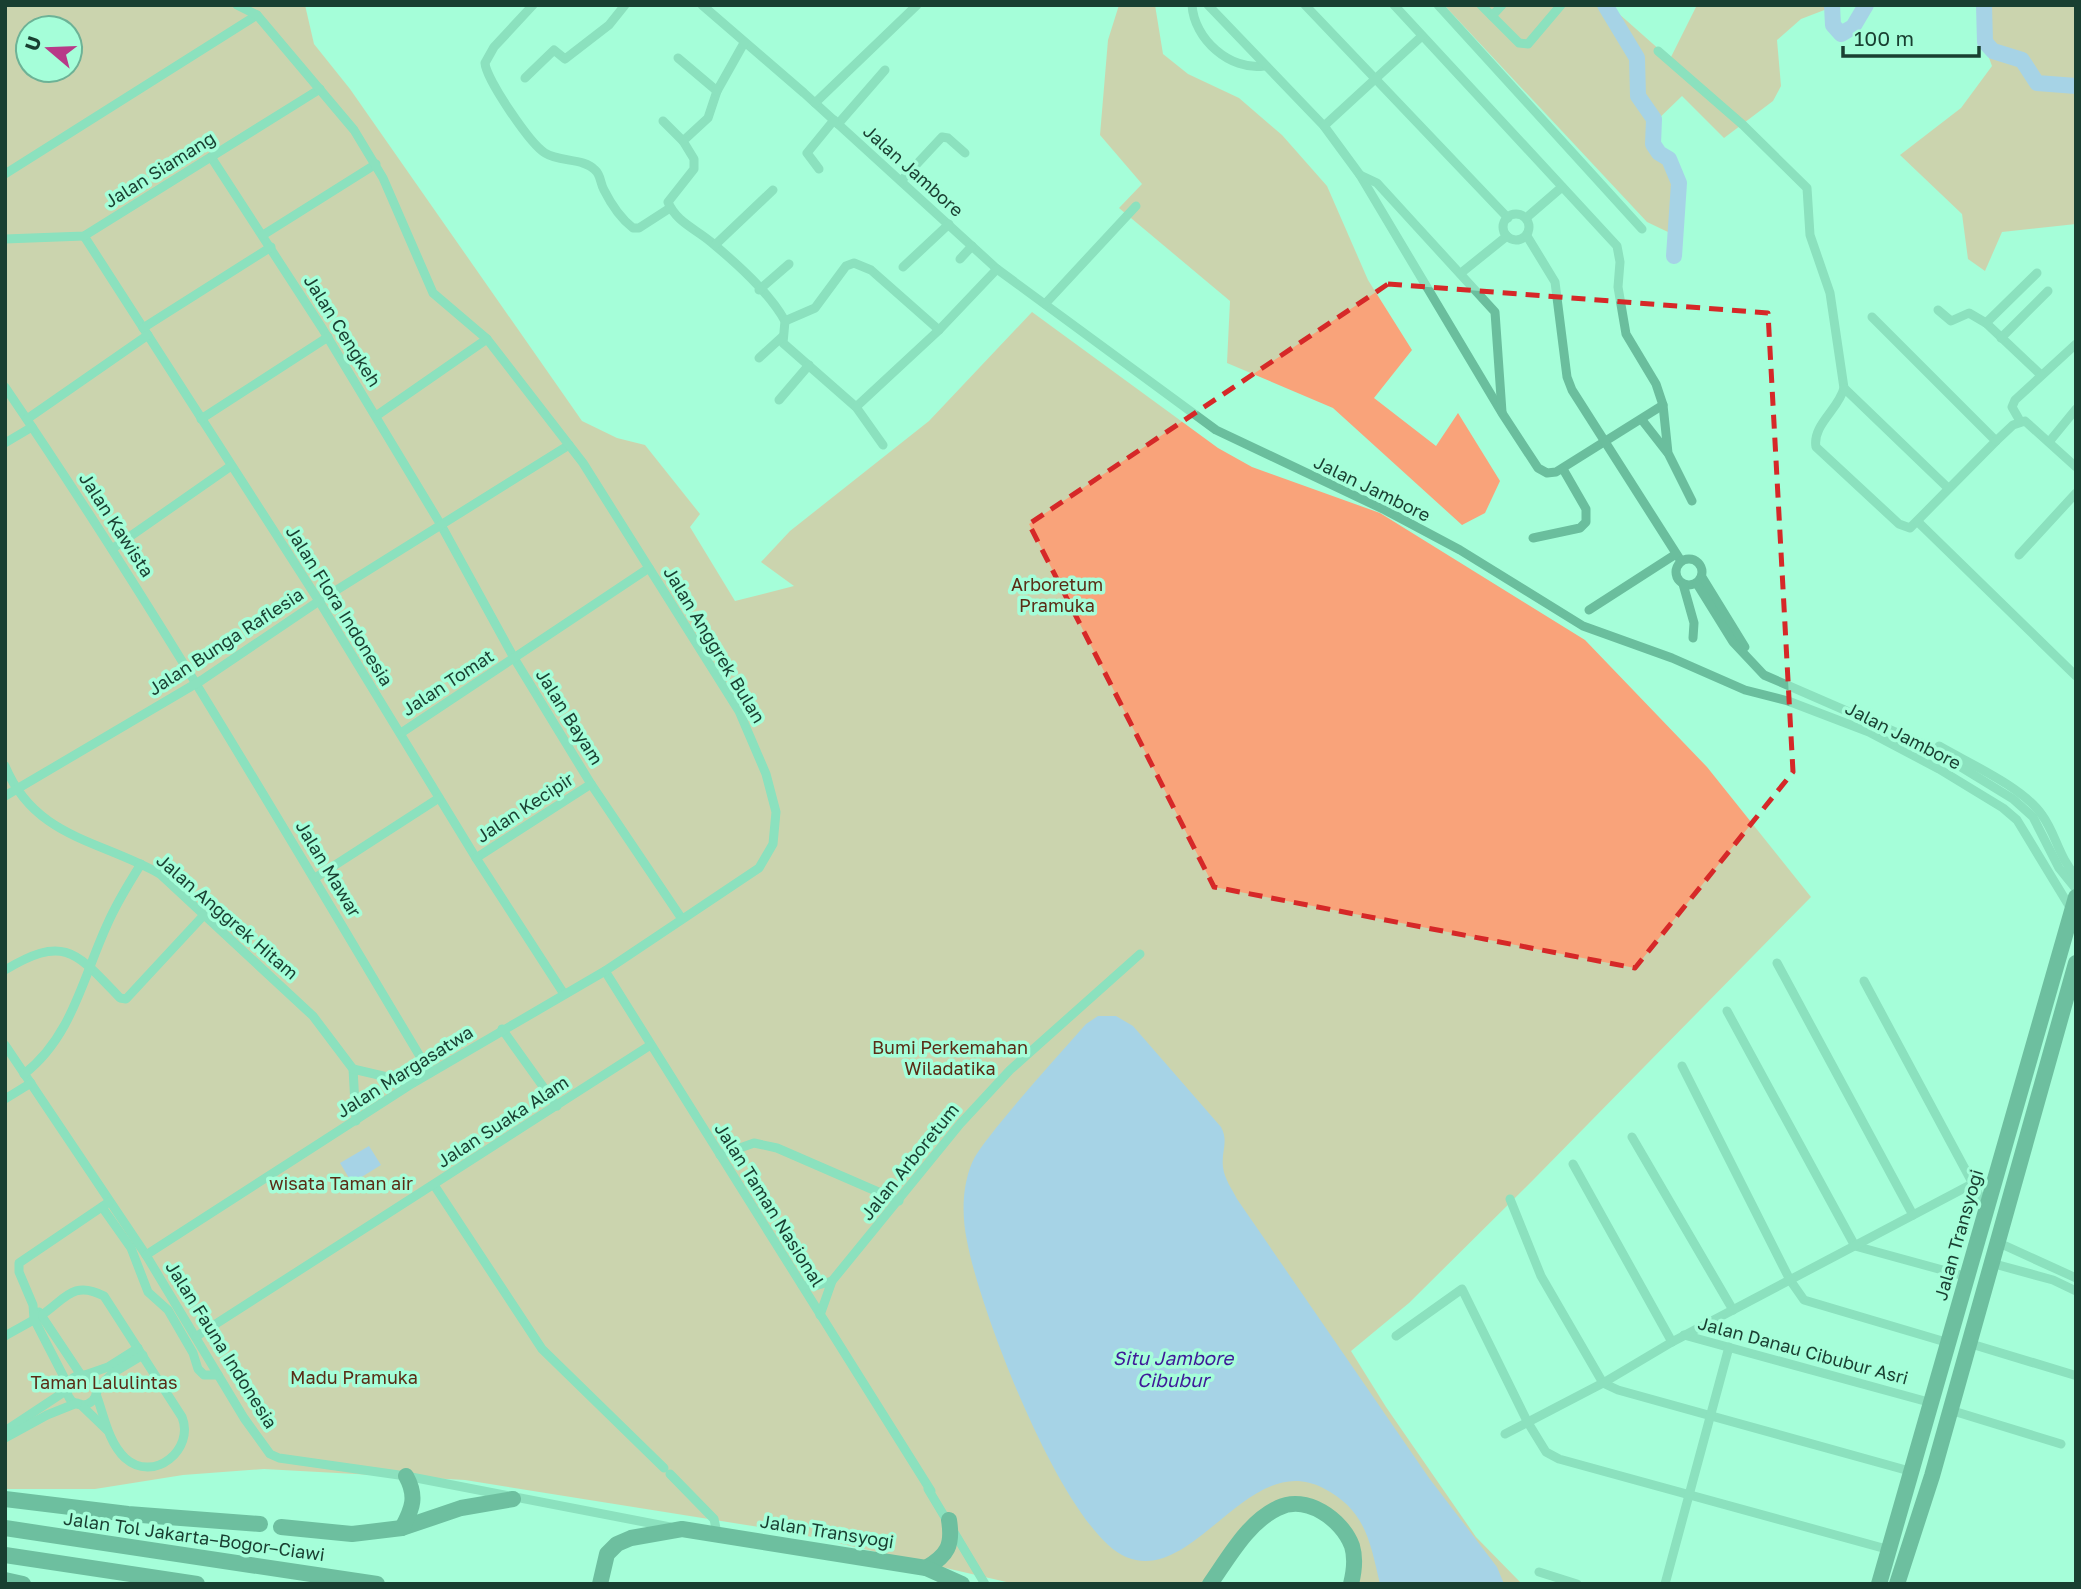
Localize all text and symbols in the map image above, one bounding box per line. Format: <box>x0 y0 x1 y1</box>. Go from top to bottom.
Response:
north arrow <box>14 14 84 84</box>
scale bar <box>1843 14 1980 58</box>
text: 100 m <box>1854 25 1914 51</box>
text: U <box>19 33 46 54</box>
street label: Jalan Jambore <box>859 120 968 221</box>
street label: Jalan Siamang <box>100 126 219 212</box>
street label: Jalan Cengkeh <box>300 270 386 390</box>
street label: Jalan Jambore <box>1311 450 1434 526</box>
street label: Jalan Kawista <box>75 468 159 581</box>
street label: Jalan Flora Indonesia <box>282 521 398 690</box>
street label: Jalan Anggrek Bulan <box>659 562 770 727</box>
park label: Arboretum Pramuka <box>1011 573 1103 616</box>
street label: Jalan Bunga Raflesia <box>144 583 307 700</box>
street label: Jalan Tomat <box>397 644 498 720</box>
street label: Jalan Bayam <box>532 664 608 769</box>
street label: Jalan Jambore <box>1842 697 1965 774</box>
street label: Jalan Kecipir <box>472 768 577 847</box>
street label: Jalan Mawar <box>291 816 366 921</box>
street label: Jalan Anggrek Hitam <box>152 849 303 984</box>
street label: Jalan Margasatwa <box>332 1020 477 1122</box>
park label: Bumi Perkemahan Wiladatika <box>872 1036 1028 1079</box>
street label: Jalan Suaka Alam <box>433 1070 572 1172</box>
street label: Jalan Arboretum <box>855 1099 963 1224</box>
street label: Jalan Taman Nasional <box>710 1118 829 1291</box>
street label: Jalan Transyogi <box>1929 1167 1987 1303</box>
park label: wisata Taman air <box>269 1172 413 1194</box>
street label: Jalan Fauna Indonesia <box>161 1257 282 1432</box>
street label: Jalan Danau Cibubur Asri <box>1696 1311 1911 1389</box>
water label: Situ Jambore Cibubur <box>1113 1346 1235 1391</box>
park label: Madu Pramuka <box>290 1366 418 1388</box>
park label: Taman Lalulintas <box>30 1371 178 1393</box>
street label: Jalan Tol Jakarta–Bogor–Ciawi <box>62 1507 326 1565</box>
street label: Jalan Transyogi <box>759 1510 896 1552</box>

